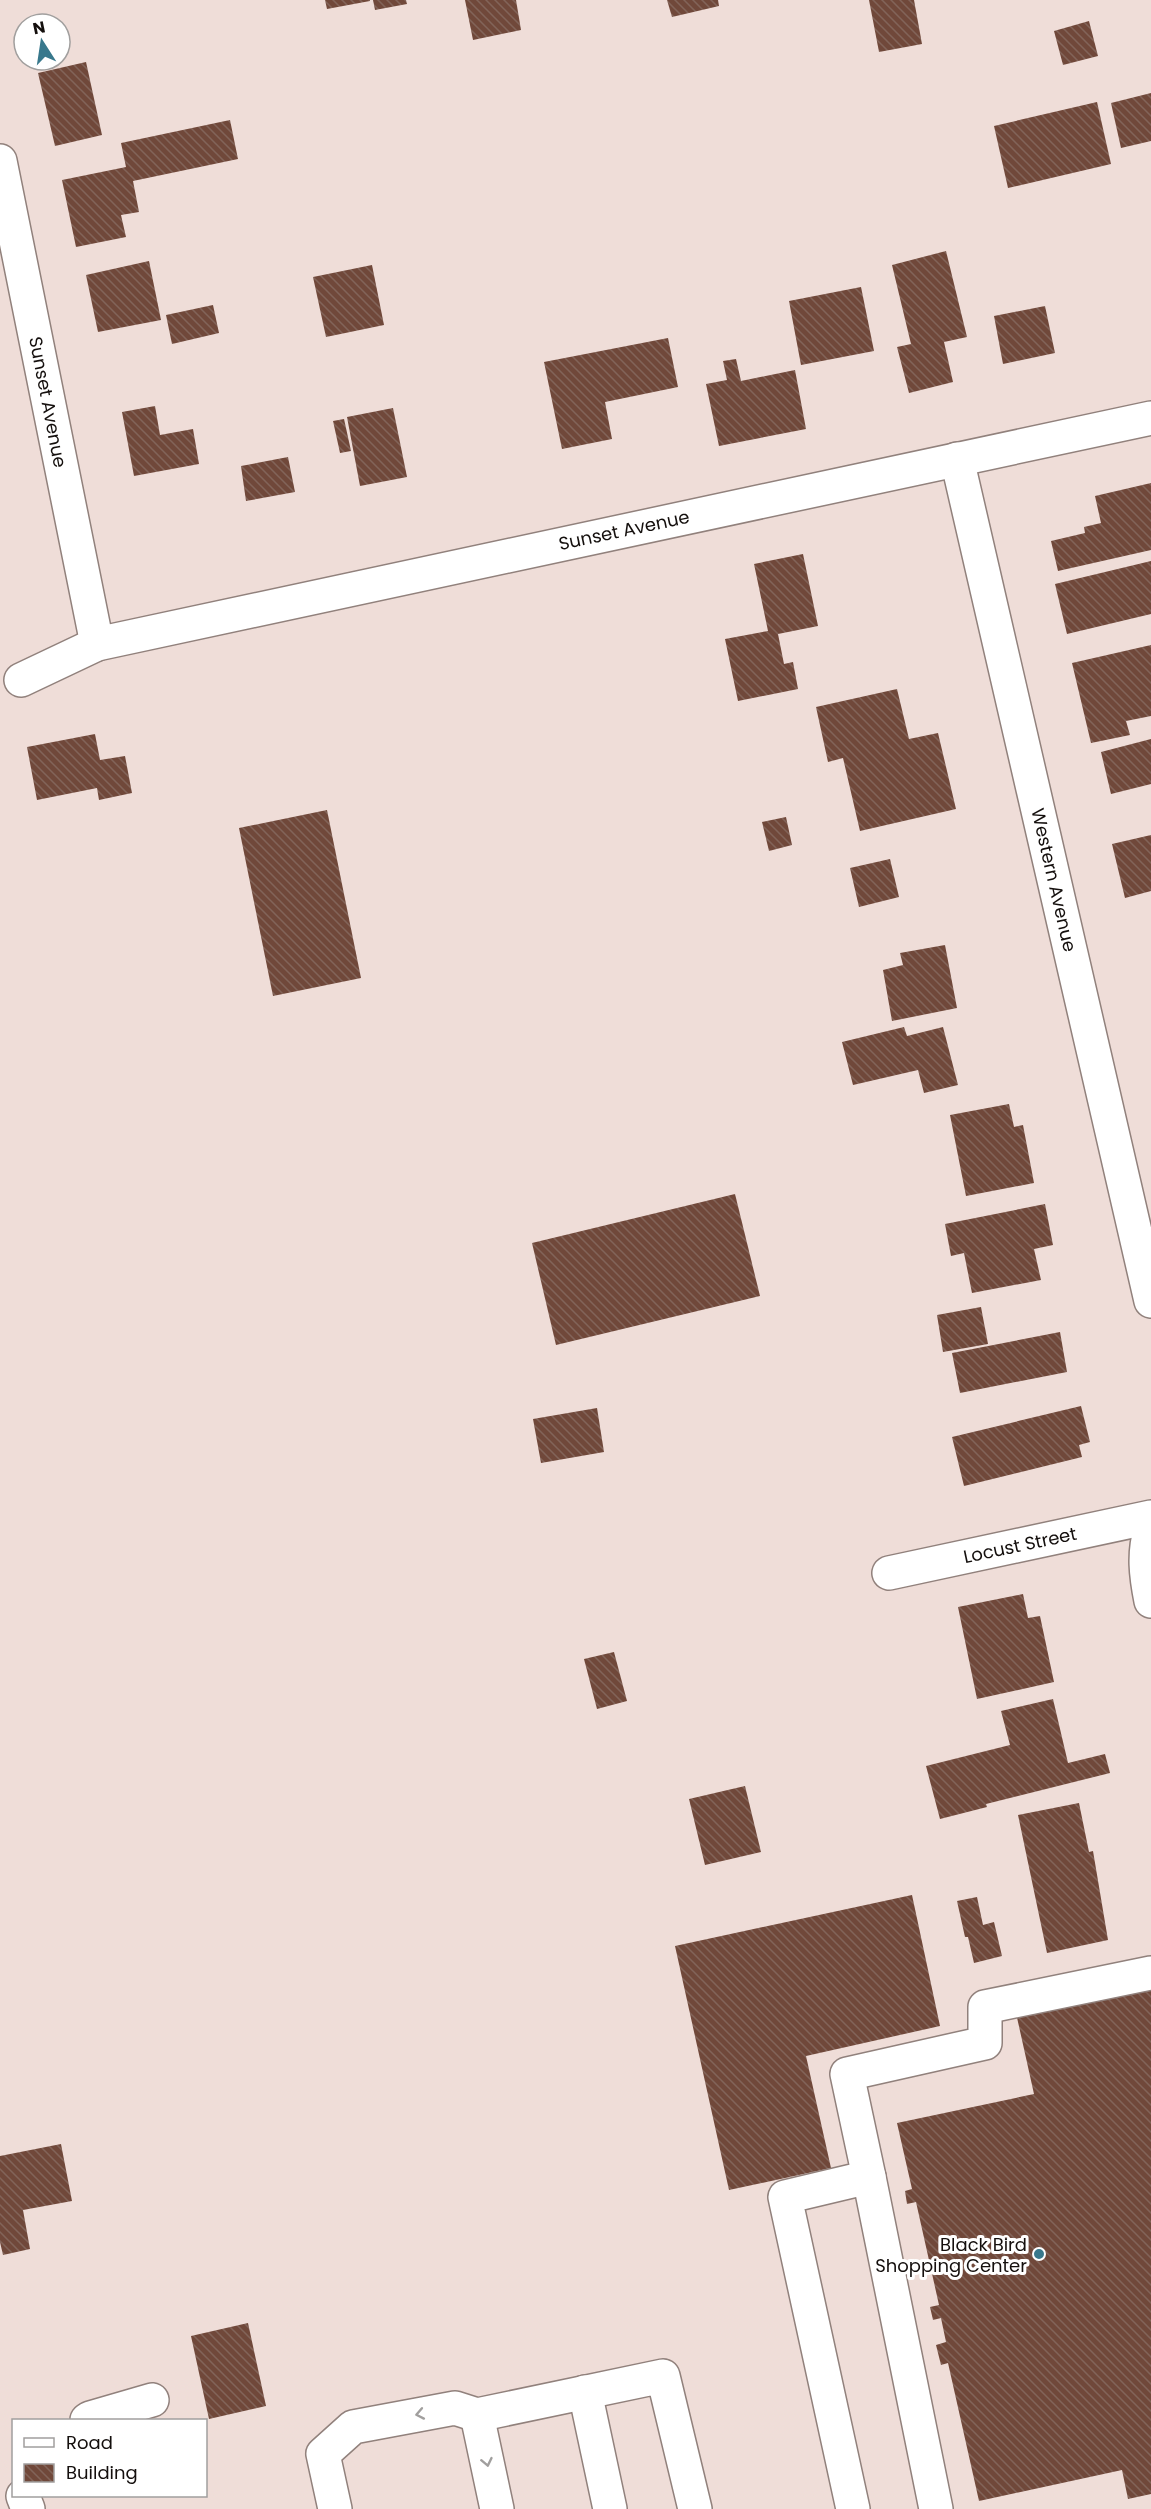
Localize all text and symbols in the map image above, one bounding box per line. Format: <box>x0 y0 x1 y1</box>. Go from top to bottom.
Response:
north arrow <box>12 12 72 72</box>
text: N <box>31 15 47 40</box>
street label: Sunset Avenue <box>23 334 73 470</box>
street label: Sunset Avenue <box>556 504 692 556</box>
street label: Western Avenue <box>1025 806 1083 954</box>
street label: Locust Street <box>961 1521 1079 1569</box>
place label: Black Bird Shopping Center <box>875 2232 1027 2278</box>
marker: Black Bird Shopping Center <box>1032 2247 1046 2261</box>
one-way arrow <box>415 2407 425 2420</box>
legend <box>12 2419 207 2497</box>
text: Road <box>66 2430 113 2455</box>
one-way arrow <box>480 2457 493 2467</box>
text: Building <box>66 2460 138 2485</box>

